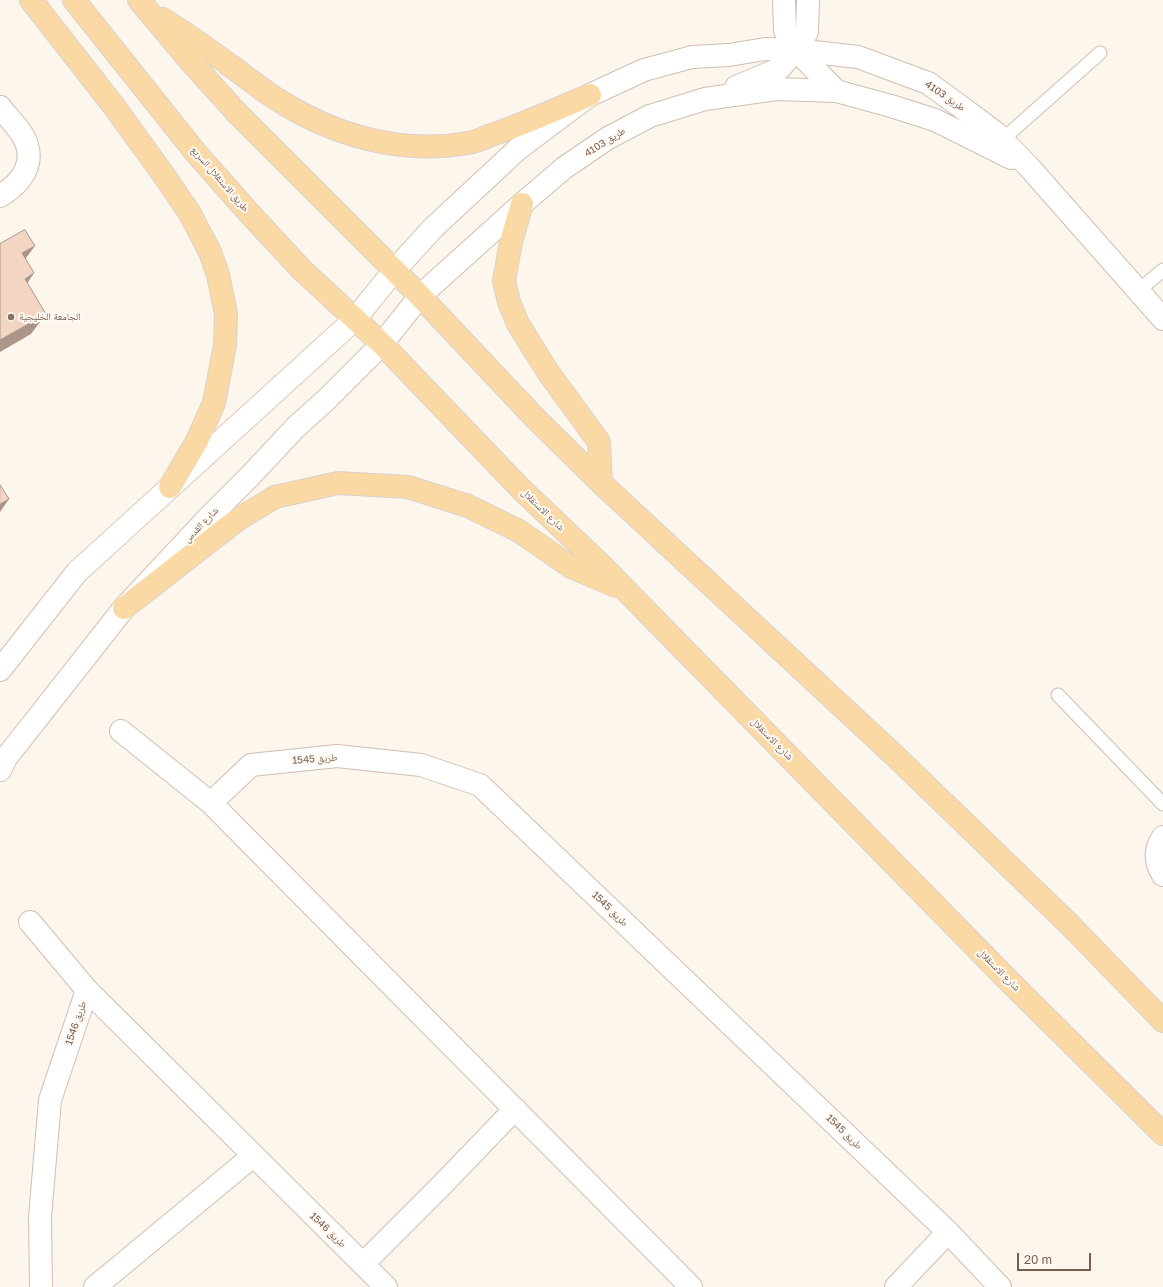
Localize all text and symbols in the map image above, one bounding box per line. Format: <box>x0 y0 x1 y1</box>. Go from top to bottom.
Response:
street label: طريق 4103 <box>923 78 967 114</box>
street label: طريق 4103 <box>582 125 628 159</box>
street label: طريق الاستقلال السريع <box>188 144 252 214</box>
place label: الجامعة الخليجية <box>19 311 80 323</box>
marker: الجامعة الخليجية <box>6 312 16 322</box>
street label: شارع الاستقلال <box>519 487 567 533</box>
street label: شارع القدس <box>181 505 221 545</box>
street label: شارع الاستقلال <box>748 715 796 763</box>
street label: طريق 1545 <box>292 751 338 767</box>
street label: طريق 1545 <box>589 889 631 929</box>
street label: شارع الاستقلال <box>975 946 1023 994</box>
street label: طريق 1546 <box>63 999 89 1047</box>
street label: طريق 1545 <box>823 1112 865 1152</box>
street label: طريق 1546 <box>307 1210 349 1250</box>
scale bar <box>1019 1245 1093 1271</box>
text: 20 m <box>1024 1252 1052 1267</box>

